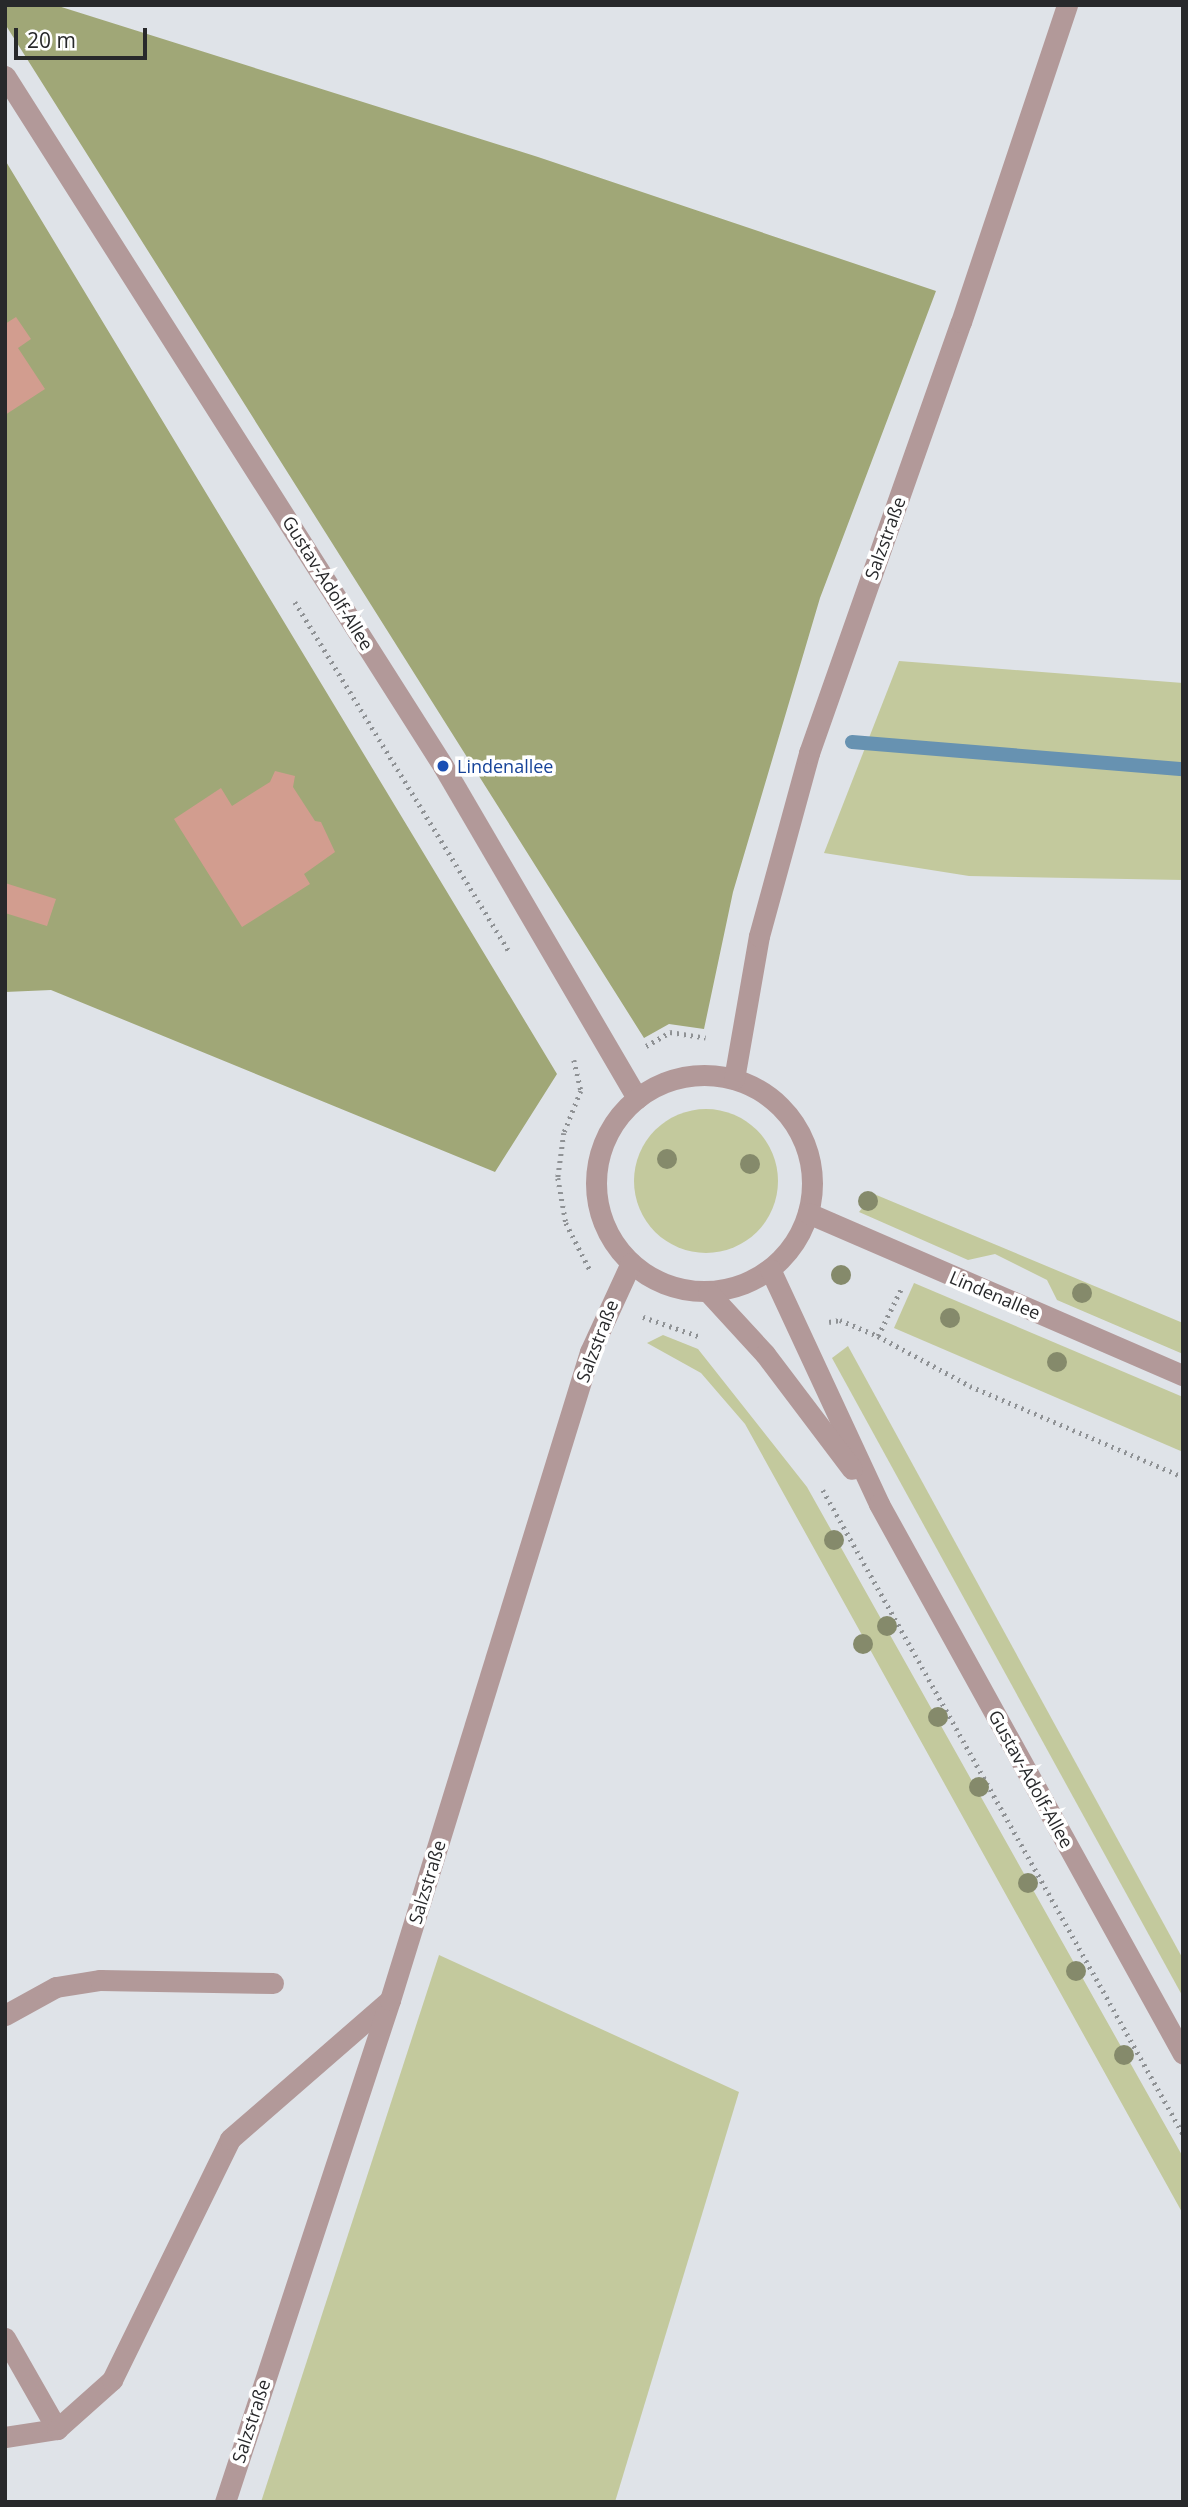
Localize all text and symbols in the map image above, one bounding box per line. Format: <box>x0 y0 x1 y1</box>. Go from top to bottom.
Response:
scale bar <box>18 14 150 58</box>
text: 20 m <box>27 26 76 54</box>
street label: Salzstraße <box>860 494 910 582</box>
street label: Gustav-Adolf-Allee <box>278 512 378 654</box>
place label: Lindenallee <box>457 755 553 777</box>
marker: Lindenallee <box>435 758 451 774</box>
street label: Lindenallee <box>946 1266 1044 1324</box>
street label: Salzstraße <box>571 1297 623 1385</box>
street label: Gustav-Adolf-Allee <box>984 1706 1078 1852</box>
street label: Salzstraße <box>404 1837 450 1927</box>
street label: Salzstraße <box>227 2377 275 2465</box>

